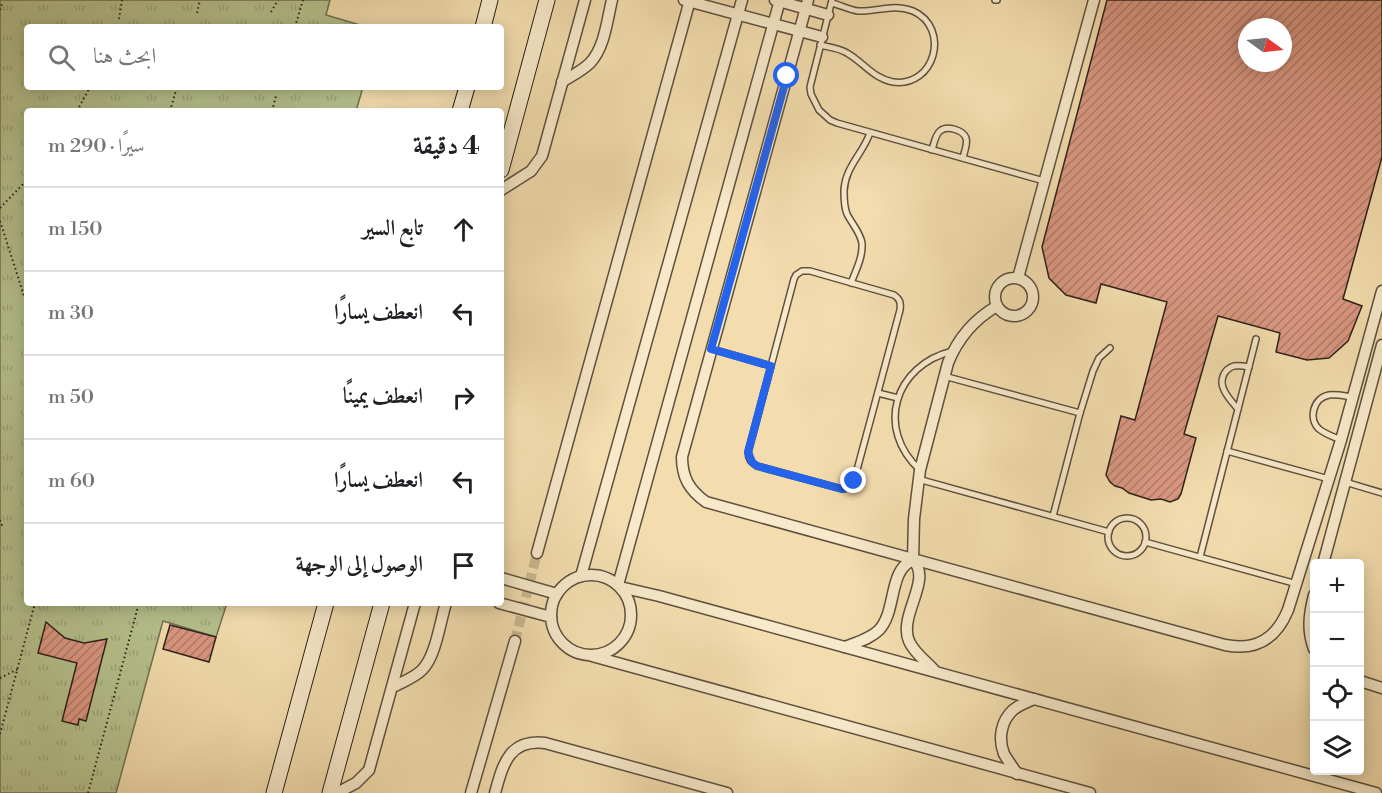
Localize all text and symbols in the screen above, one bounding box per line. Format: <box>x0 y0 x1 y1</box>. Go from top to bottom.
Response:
north arrow <box>1238 18 1292 72</box>
search box <box>24 24 504 90</box>
icon: search <box>45 41 78 74</box>
text: ابحث هنا <box>93 43 156 70</box>
route start <box>773 62 799 88</box>
text: 4 دقيقة <box>413 130 480 162</box>
text: سيرًا · 290 m <box>48 134 145 159</box>
icon: ahead <box>447 213 480 246</box>
text: تابع السير <box>362 215 423 242</box>
text: 150 m <box>48 217 103 242</box>
icon: left <box>447 297 480 330</box>
text: انعطف يسارًا <box>334 299 423 326</box>
text: 30 m <box>48 301 94 326</box>
icon: right <box>447 381 480 414</box>
text: انعطف يمينًا <box>343 383 423 410</box>
text: 50 m <box>48 385 94 410</box>
icon: left <box>447 465 480 498</box>
text: انعطف يسارًا <box>334 467 423 494</box>
route end <box>840 467 866 493</box>
text: 60 m <box>48 469 95 494</box>
icon: arrive <box>447 549 480 582</box>
text: الوصول إلى الوجهة <box>295 551 423 578</box>
map controls <box>1310 559 1364 775</box>
button: + <box>1310 559 1364 613</box>
button: − <box>1310 613 1364 667</box>
button: locate <box>1310 667 1364 721</box>
button: layers <box>1310 721 1364 775</box>

